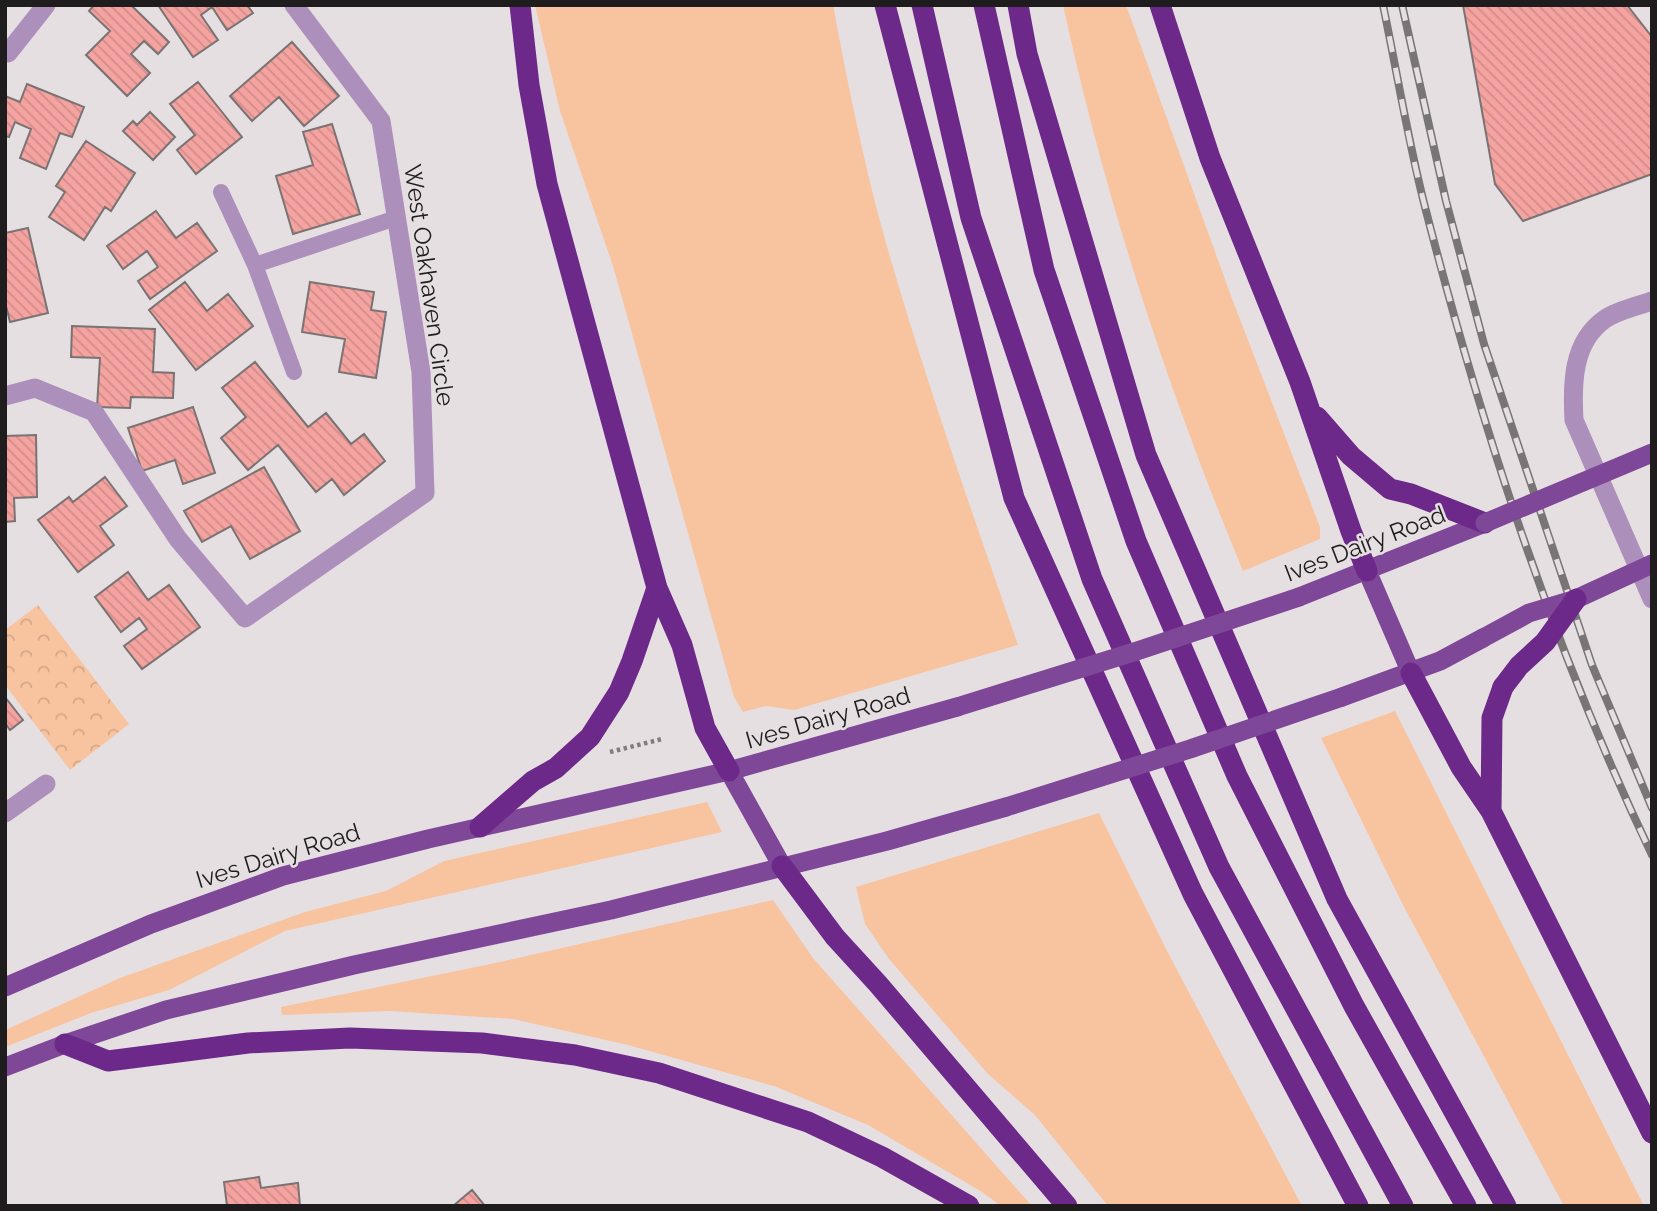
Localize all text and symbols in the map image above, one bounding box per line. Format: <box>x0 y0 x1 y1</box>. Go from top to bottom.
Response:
street label: West Oakhaven Circle <box>398 162 461 408</box>
street label: Ives Dairy Road <box>1280 500 1449 588</box>
street label: Ives Dairy Road <box>742 680 914 755</box>
street label: Ives Dairy Road <box>192 817 363 894</box>

